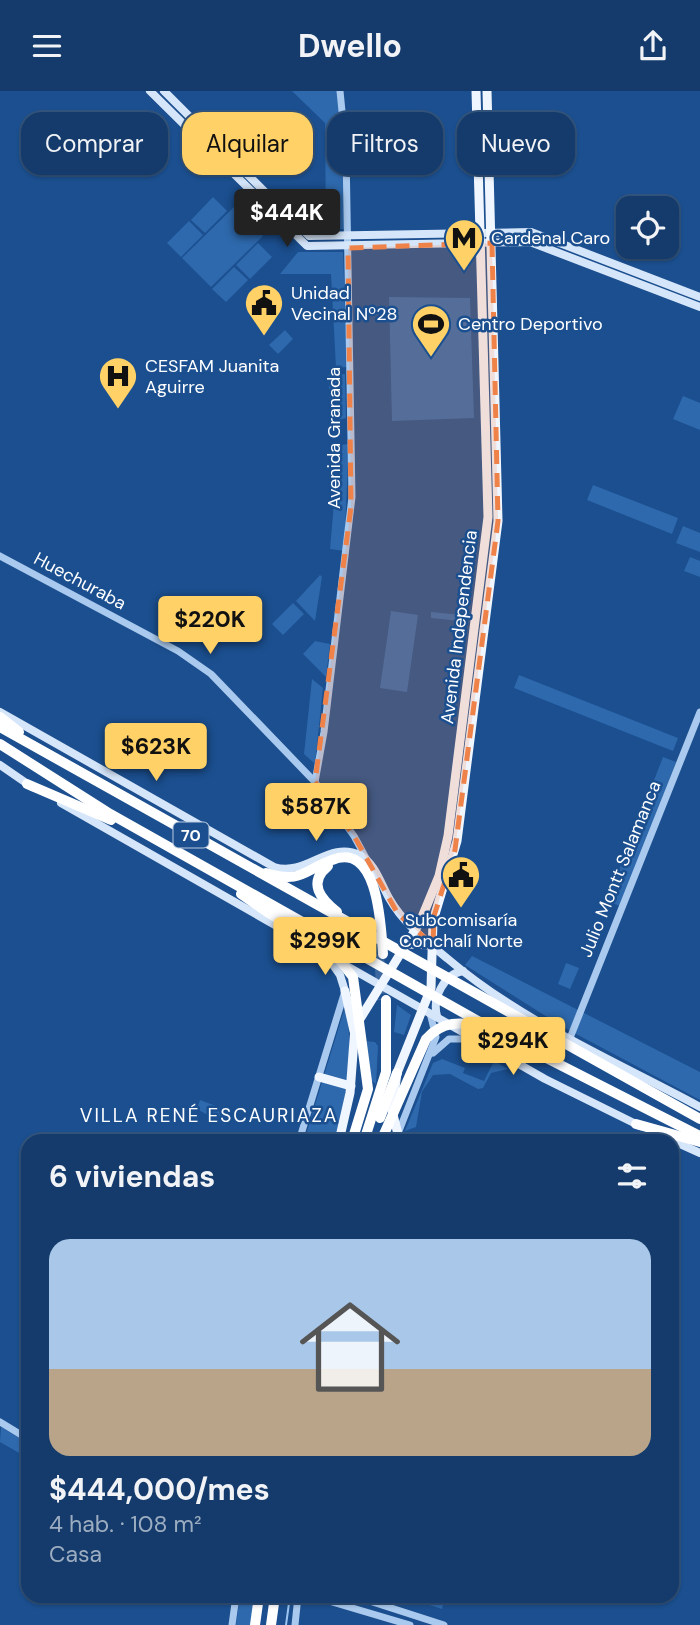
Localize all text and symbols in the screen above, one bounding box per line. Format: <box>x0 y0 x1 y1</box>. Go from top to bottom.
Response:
text: Dwello <box>298 25 402 67</box>
icon: menu <box>28 27 66 65</box>
icon: share <box>634 27 672 65</box>
chip: Comprar <box>21 112 168 175</box>
chip: Alquilar <box>182 112 313 175</box>
chip: Filtros <box>327 112 443 175</box>
chip: Nuevo <box>457 112 575 175</box>
pin: $444K <box>238 190 336 249</box>
map controls <box>616 196 679 259</box>
button: locate <box>616 196 679 259</box>
text: $444K <box>250 197 324 227</box>
metro station icon: Cardenal Caro <box>443 217 485 272</box>
place label: Cardenal Caro <box>491 226 610 250</box>
place label: Unidad Vecinal Nº28 <box>291 281 397 326</box>
public building icon: Unidad Vecinal Nº28 <box>243 282 285 337</box>
sports icon: Centro Deportivo <box>410 303 452 358</box>
place label: Centro Deportivo <box>458 312 603 336</box>
place label: CESFAM Juanita Aguirre <box>145 354 279 399</box>
hospital icon: CESFAM Juanita Aguirre <box>97 355 139 410</box>
street label: Avenida Granada <box>322 367 346 509</box>
street label: Avenida Independencia <box>435 529 483 725</box>
street label: Huechuraba <box>30 547 130 615</box>
pin: $220K <box>161 596 259 656</box>
text: $220K <box>174 604 246 634</box>
pin: $623K <box>107 723 205 783</box>
text: $623K <box>121 731 191 761</box>
street label: Julio Montt Salamanca <box>574 777 666 961</box>
pin: $587K <box>267 783 365 843</box>
text: $587K <box>281 791 351 821</box>
road number: 70 <box>174 823 208 848</box>
public building icon: Subcomisaría Conchalí Norte <box>440 854 482 909</box>
place label: Subcomisaría Conchalí Norte <box>399 908 523 953</box>
pin: $299K <box>276 917 374 977</box>
text: $299K <box>289 925 361 955</box>
pin: $294K <box>464 1017 562 1077</box>
text: $294K <box>477 1025 549 1055</box>
district label: VILLA RENÉ ESCAURIAZA <box>80 1103 338 1128</box>
text: 6 viviendas <box>49 1157 215 1196</box>
icon: filters <box>613 1157 651 1195</box>
icon: home <box>287 1284 413 1410</box>
text: $444,000/mes <box>49 1470 270 1509</box>
text: 4 hab. · 108 m² <box>49 1509 202 1539</box>
text: Casa <box>49 1539 102 1569</box>

